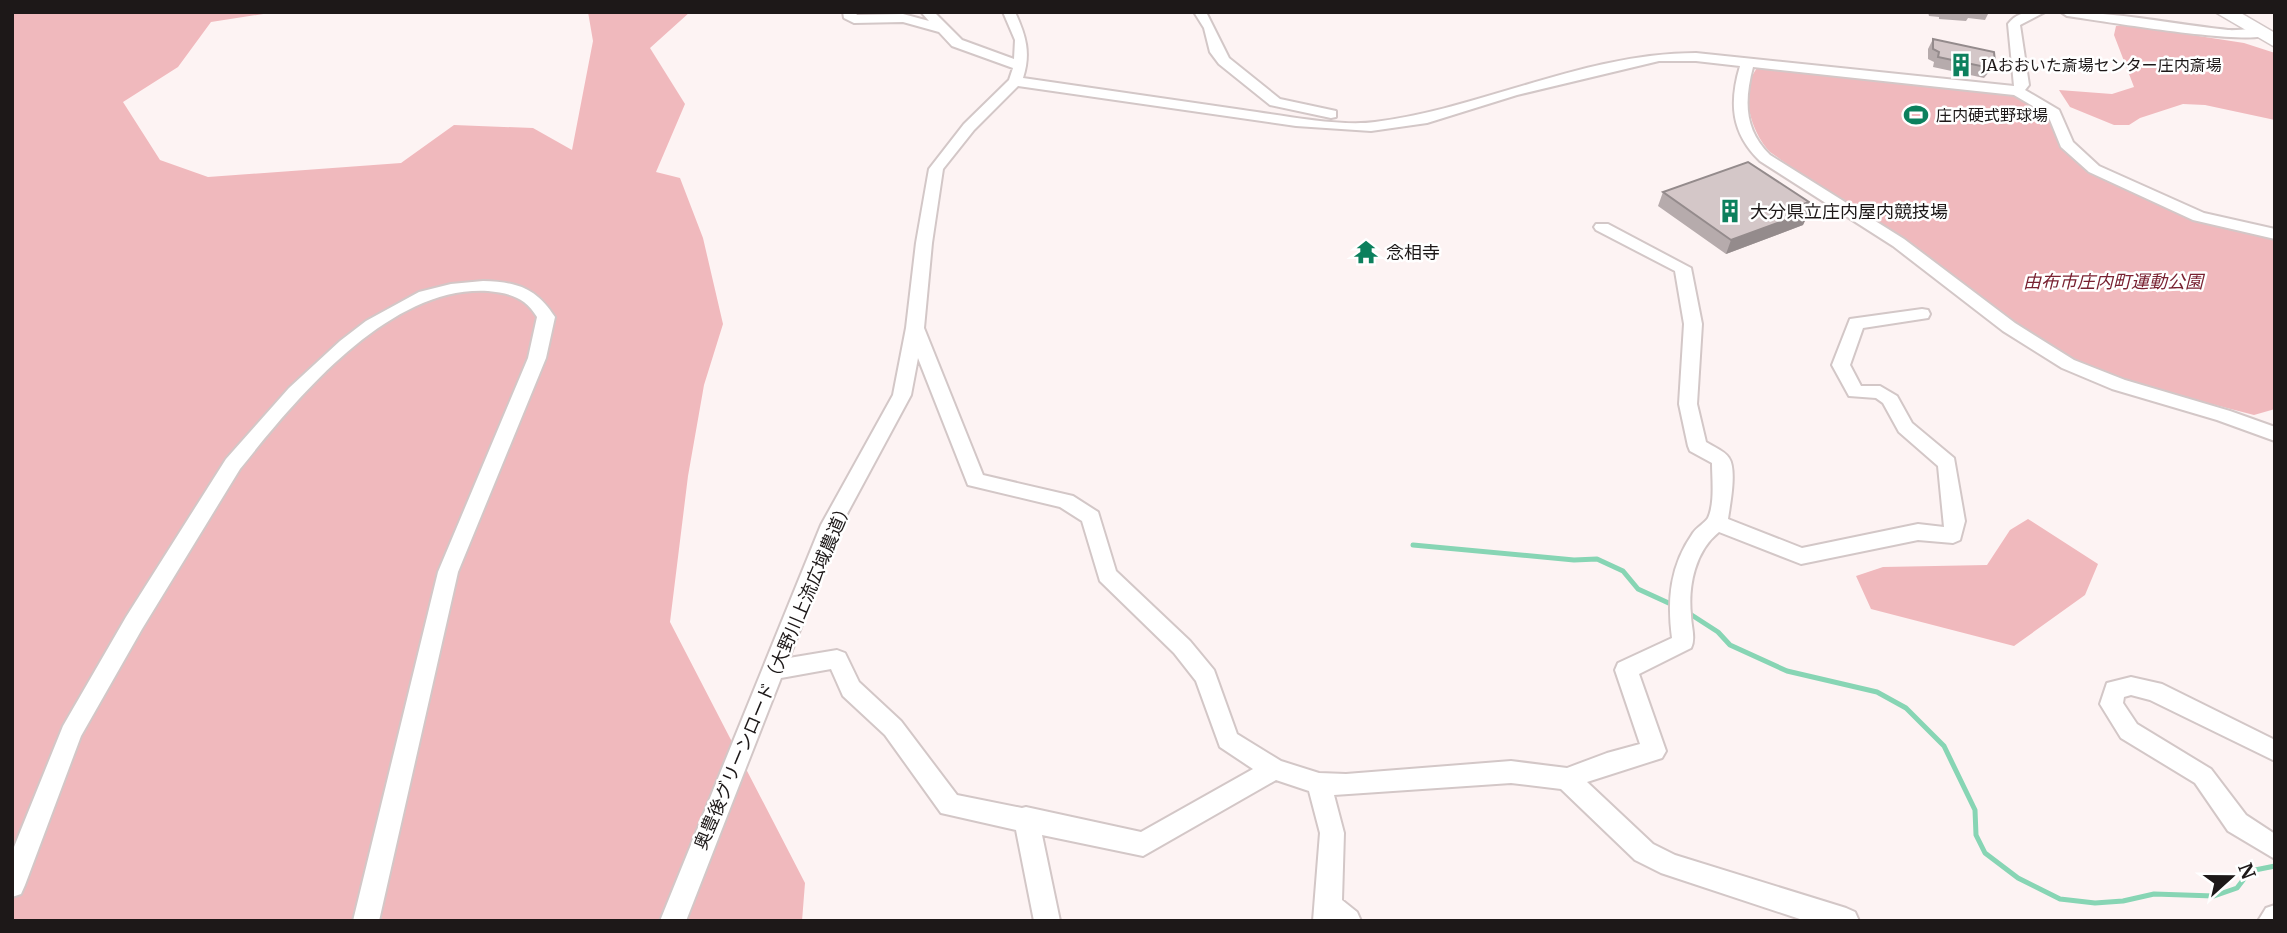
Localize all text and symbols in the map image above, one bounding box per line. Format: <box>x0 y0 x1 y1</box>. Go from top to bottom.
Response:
building icon: JAおおいた斎場センター庄内斎場 <box>1947 51 1975 79</box>
place label: JAおおいた斎場センター庄内斎場 <box>1980 55 2222 75</box>
sports icon: 庄内硬式野球場 <box>1902 101 1930 129</box>
place label: 庄内硬式野球場 <box>1936 105 2048 125</box>
building icon: 大分県立庄内屋内競技場 <box>1716 197 1744 225</box>
place label: 大分県立庄内屋内競技場 <box>1750 200 1948 223</box>
temple icon: 念相寺 <box>1352 238 1380 266</box>
place label: 念相寺 <box>1386 241 1440 264</box>
park label: 由布市庄内町運動公園 <box>2023 270 2206 293</box>
street label: 奥豊後グリーンロード（大野川上流広域農道） <box>689 497 857 853</box>
north arrow <box>2196 842 2266 912</box>
text: N <box>2233 860 2261 882</box>

